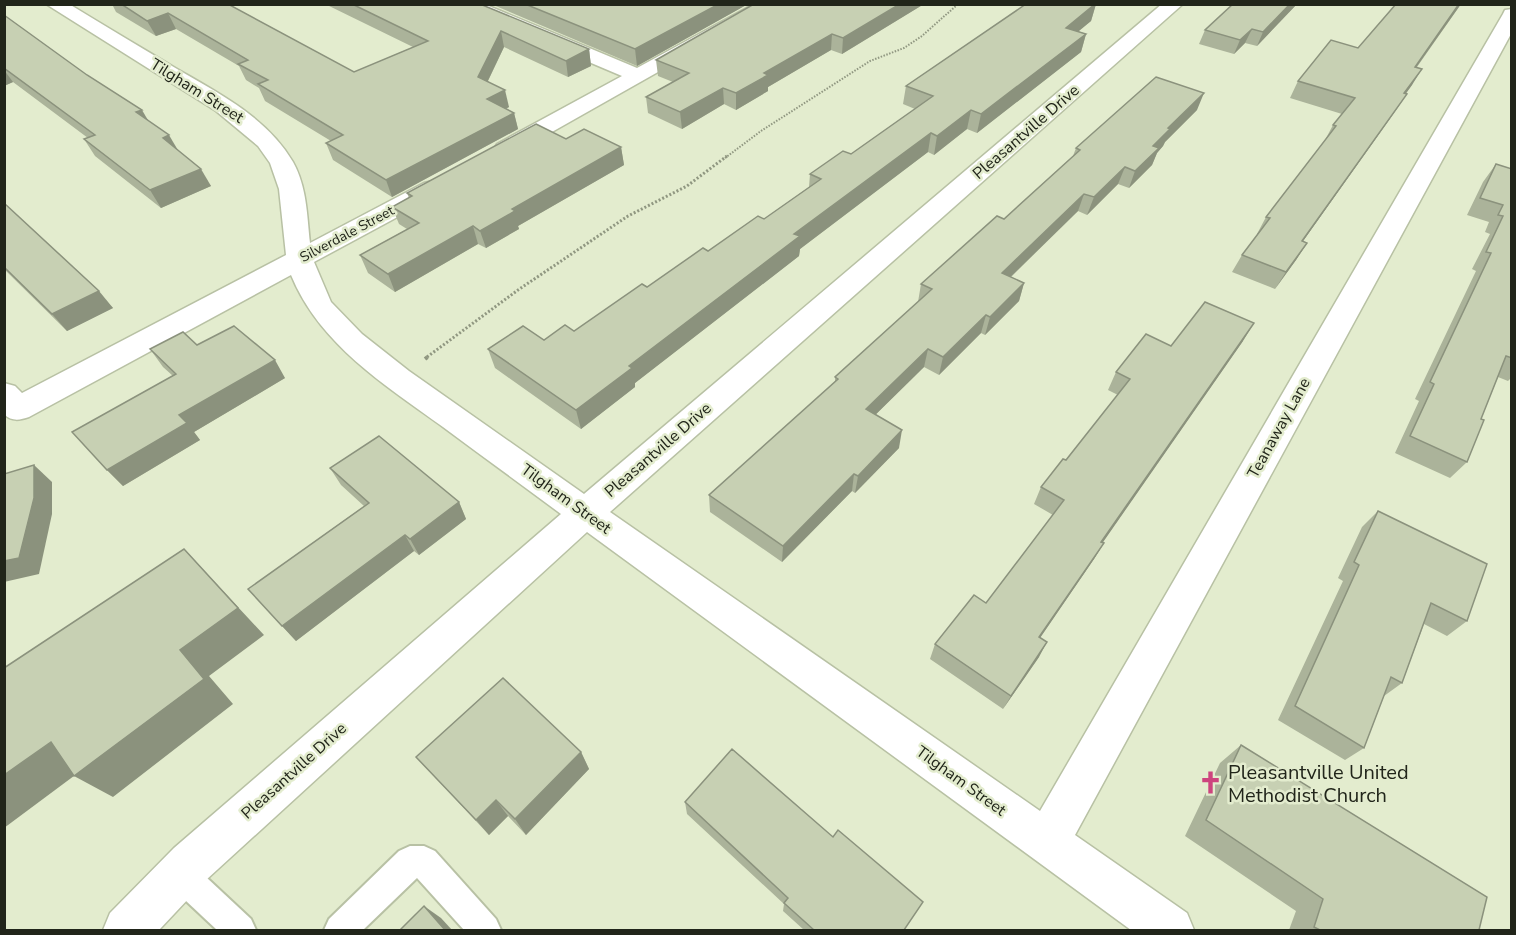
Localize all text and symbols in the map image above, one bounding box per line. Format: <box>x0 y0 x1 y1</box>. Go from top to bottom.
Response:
street label: Tilgham Street <box>146 53 248 129</box>
street label: Pleasantville Drive <box>968 80 1084 184</box>
street label: Silverdale Street <box>297 201 398 267</box>
street label: Teanaway Lane <box>1242 374 1316 482</box>
street label: Pleasantville Drive <box>600 398 716 502</box>
street label: Tilgham Street <box>516 459 616 539</box>
street label: Pleasantville Drive <box>237 718 351 824</box>
street label: Tilgham Street <box>911 741 1011 821</box>
place label: Pleasantville United Methodist Church <box>1228 759 1409 809</box>
church icon: Pleasantville United Methodist Church <box>1197 770 1223 796</box>

